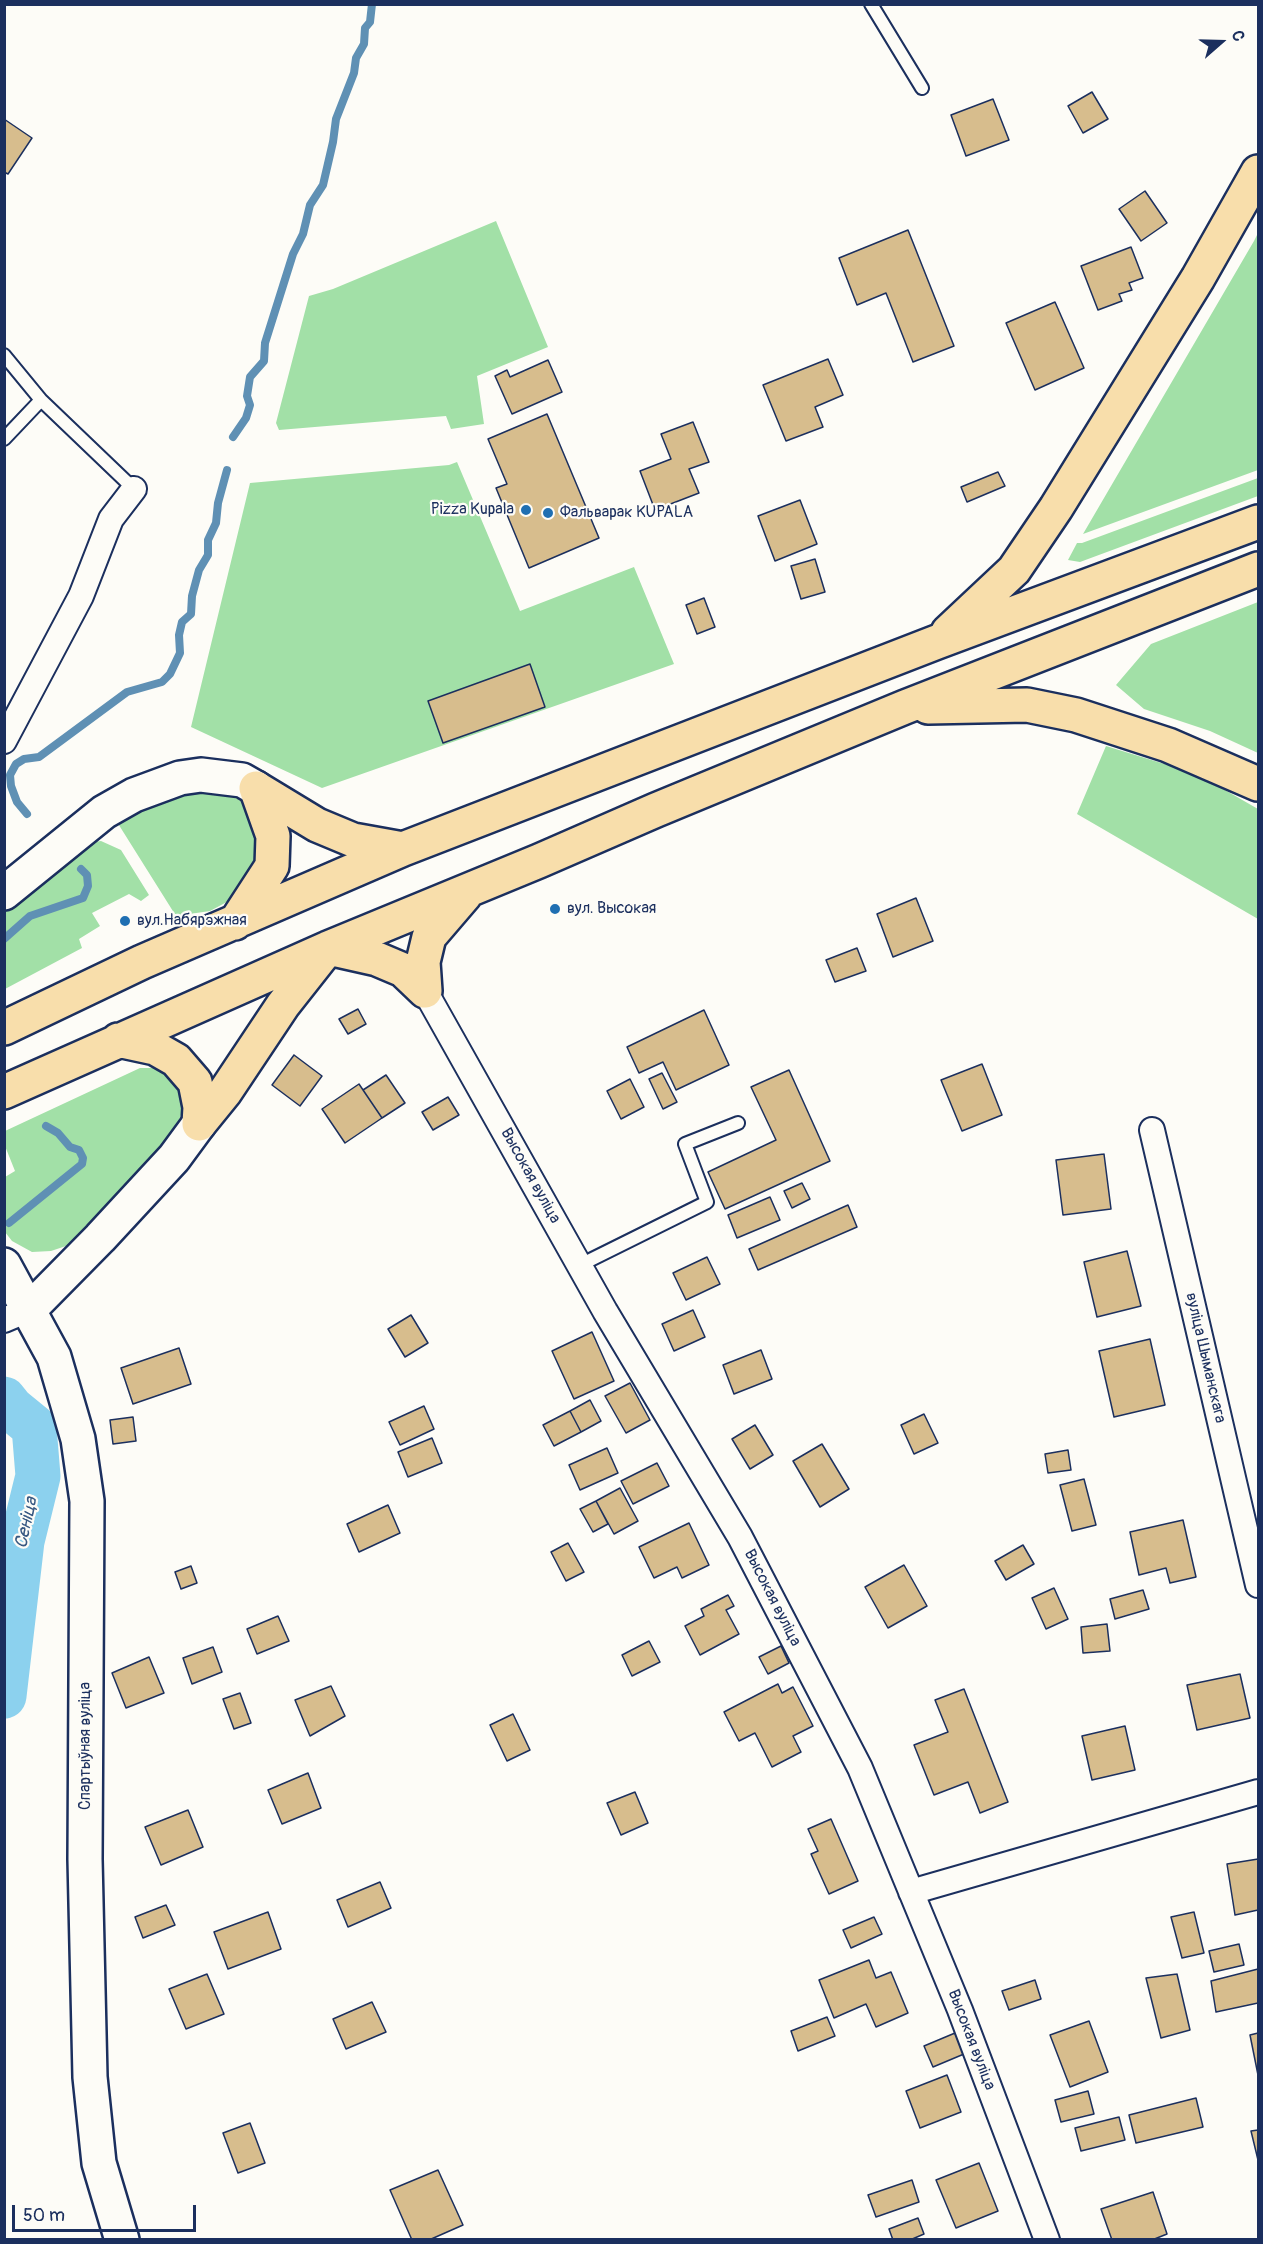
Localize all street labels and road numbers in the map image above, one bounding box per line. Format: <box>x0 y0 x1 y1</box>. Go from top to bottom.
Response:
street label: Высокая вуліца <box>496 1125 564 1227</box>
street label: вуліца Шыманскага <box>1181 1291 1229 1425</box>
street label: Высокая вуліца <box>739 1546 805 1650</box>
street label: Спартыўная вуліца <box>76 1682 96 1810</box>
street label: Высокая вуліца <box>943 1987 999 2093</box>

